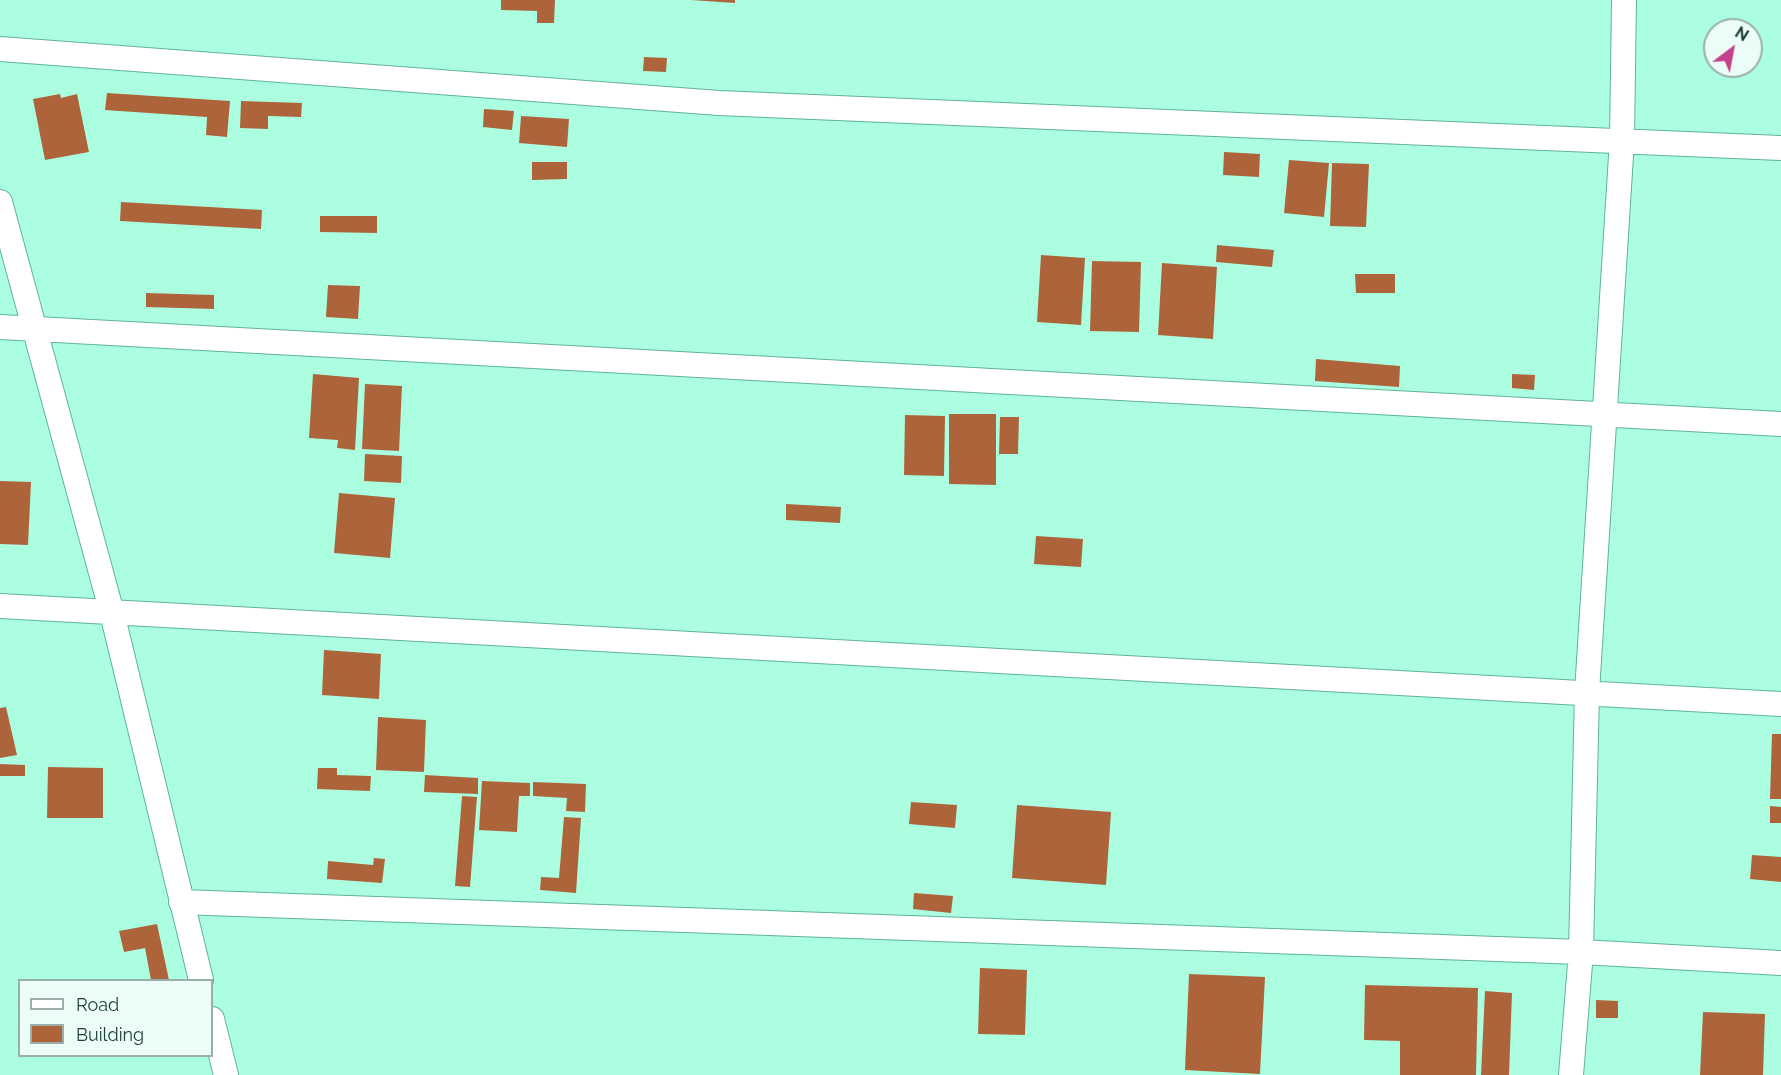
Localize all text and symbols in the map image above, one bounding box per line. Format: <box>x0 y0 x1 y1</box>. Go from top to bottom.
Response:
north arrow <box>1703 18 1763 78</box>
text: N <box>1732 23 1752 45</box>
legend <box>18 979 213 1057</box>
text: Road <box>76 994 119 1015</box>
text: Building <box>76 1024 144 1045</box>

